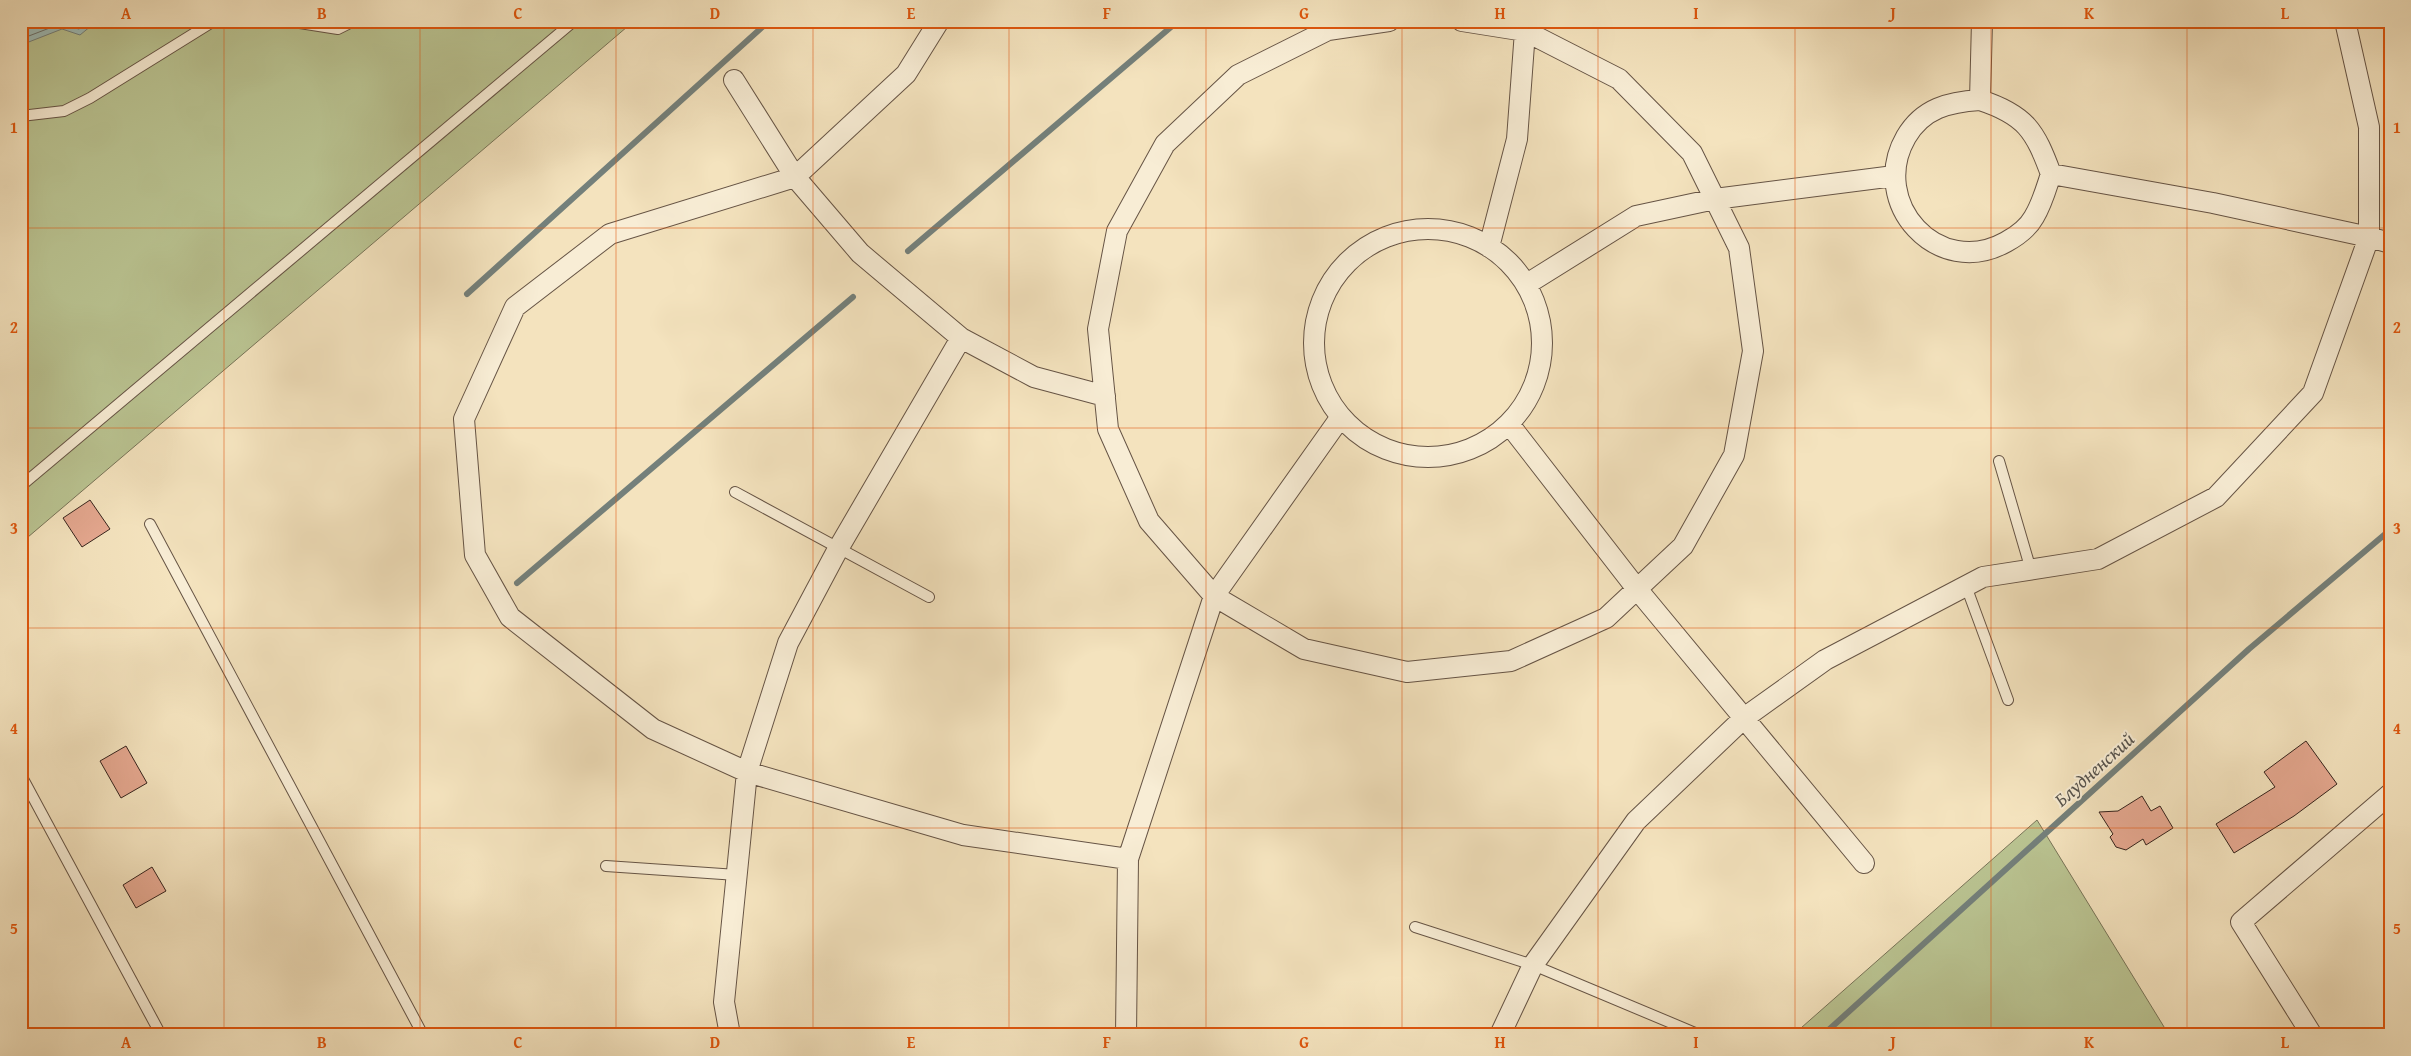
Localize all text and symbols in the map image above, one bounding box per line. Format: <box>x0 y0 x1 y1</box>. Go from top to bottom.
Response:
text: A <box>121 1 132 25</box>
text: B <box>317 1 327 25</box>
text: C <box>513 1 523 25</box>
text: D <box>710 1 720 25</box>
text: E <box>907 1 916 25</box>
text: F <box>1103 1 1111 25</box>
text: G <box>1299 1 1309 25</box>
text: H <box>1494 1 1506 25</box>
text: I <box>1693 1 1699 25</box>
text: J <box>1887 1 1896 25</box>
text: K <box>2084 1 2095 25</box>
text: L <box>2281 1 2290 25</box>
text: 1 <box>10 115 18 139</box>
text: 1 <box>2393 115 2401 139</box>
text: 2 <box>10 315 18 339</box>
text: 2 <box>2393 315 2401 339</box>
text: 3 <box>10 516 18 540</box>
text: 3 <box>2393 516 2401 540</box>
text: 4 <box>10 716 18 740</box>
text: 4 <box>2393 716 2401 740</box>
water label: Блудненский <box>2048 725 2141 813</box>
text: 5 <box>10 916 18 940</box>
text: 5 <box>2393 916 2401 940</box>
text: A <box>121 1030 132 1054</box>
text: B <box>317 1030 327 1054</box>
text: C <box>513 1030 523 1054</box>
text: D <box>710 1030 720 1054</box>
text: E <box>907 1030 916 1054</box>
text: F <box>1103 1030 1111 1054</box>
text: G <box>1299 1030 1309 1054</box>
text: H <box>1494 1030 1506 1054</box>
text: I <box>1693 1030 1699 1054</box>
text: J <box>1887 1030 1896 1054</box>
text: K <box>2084 1030 2095 1054</box>
text: L <box>2281 1030 2290 1054</box>

